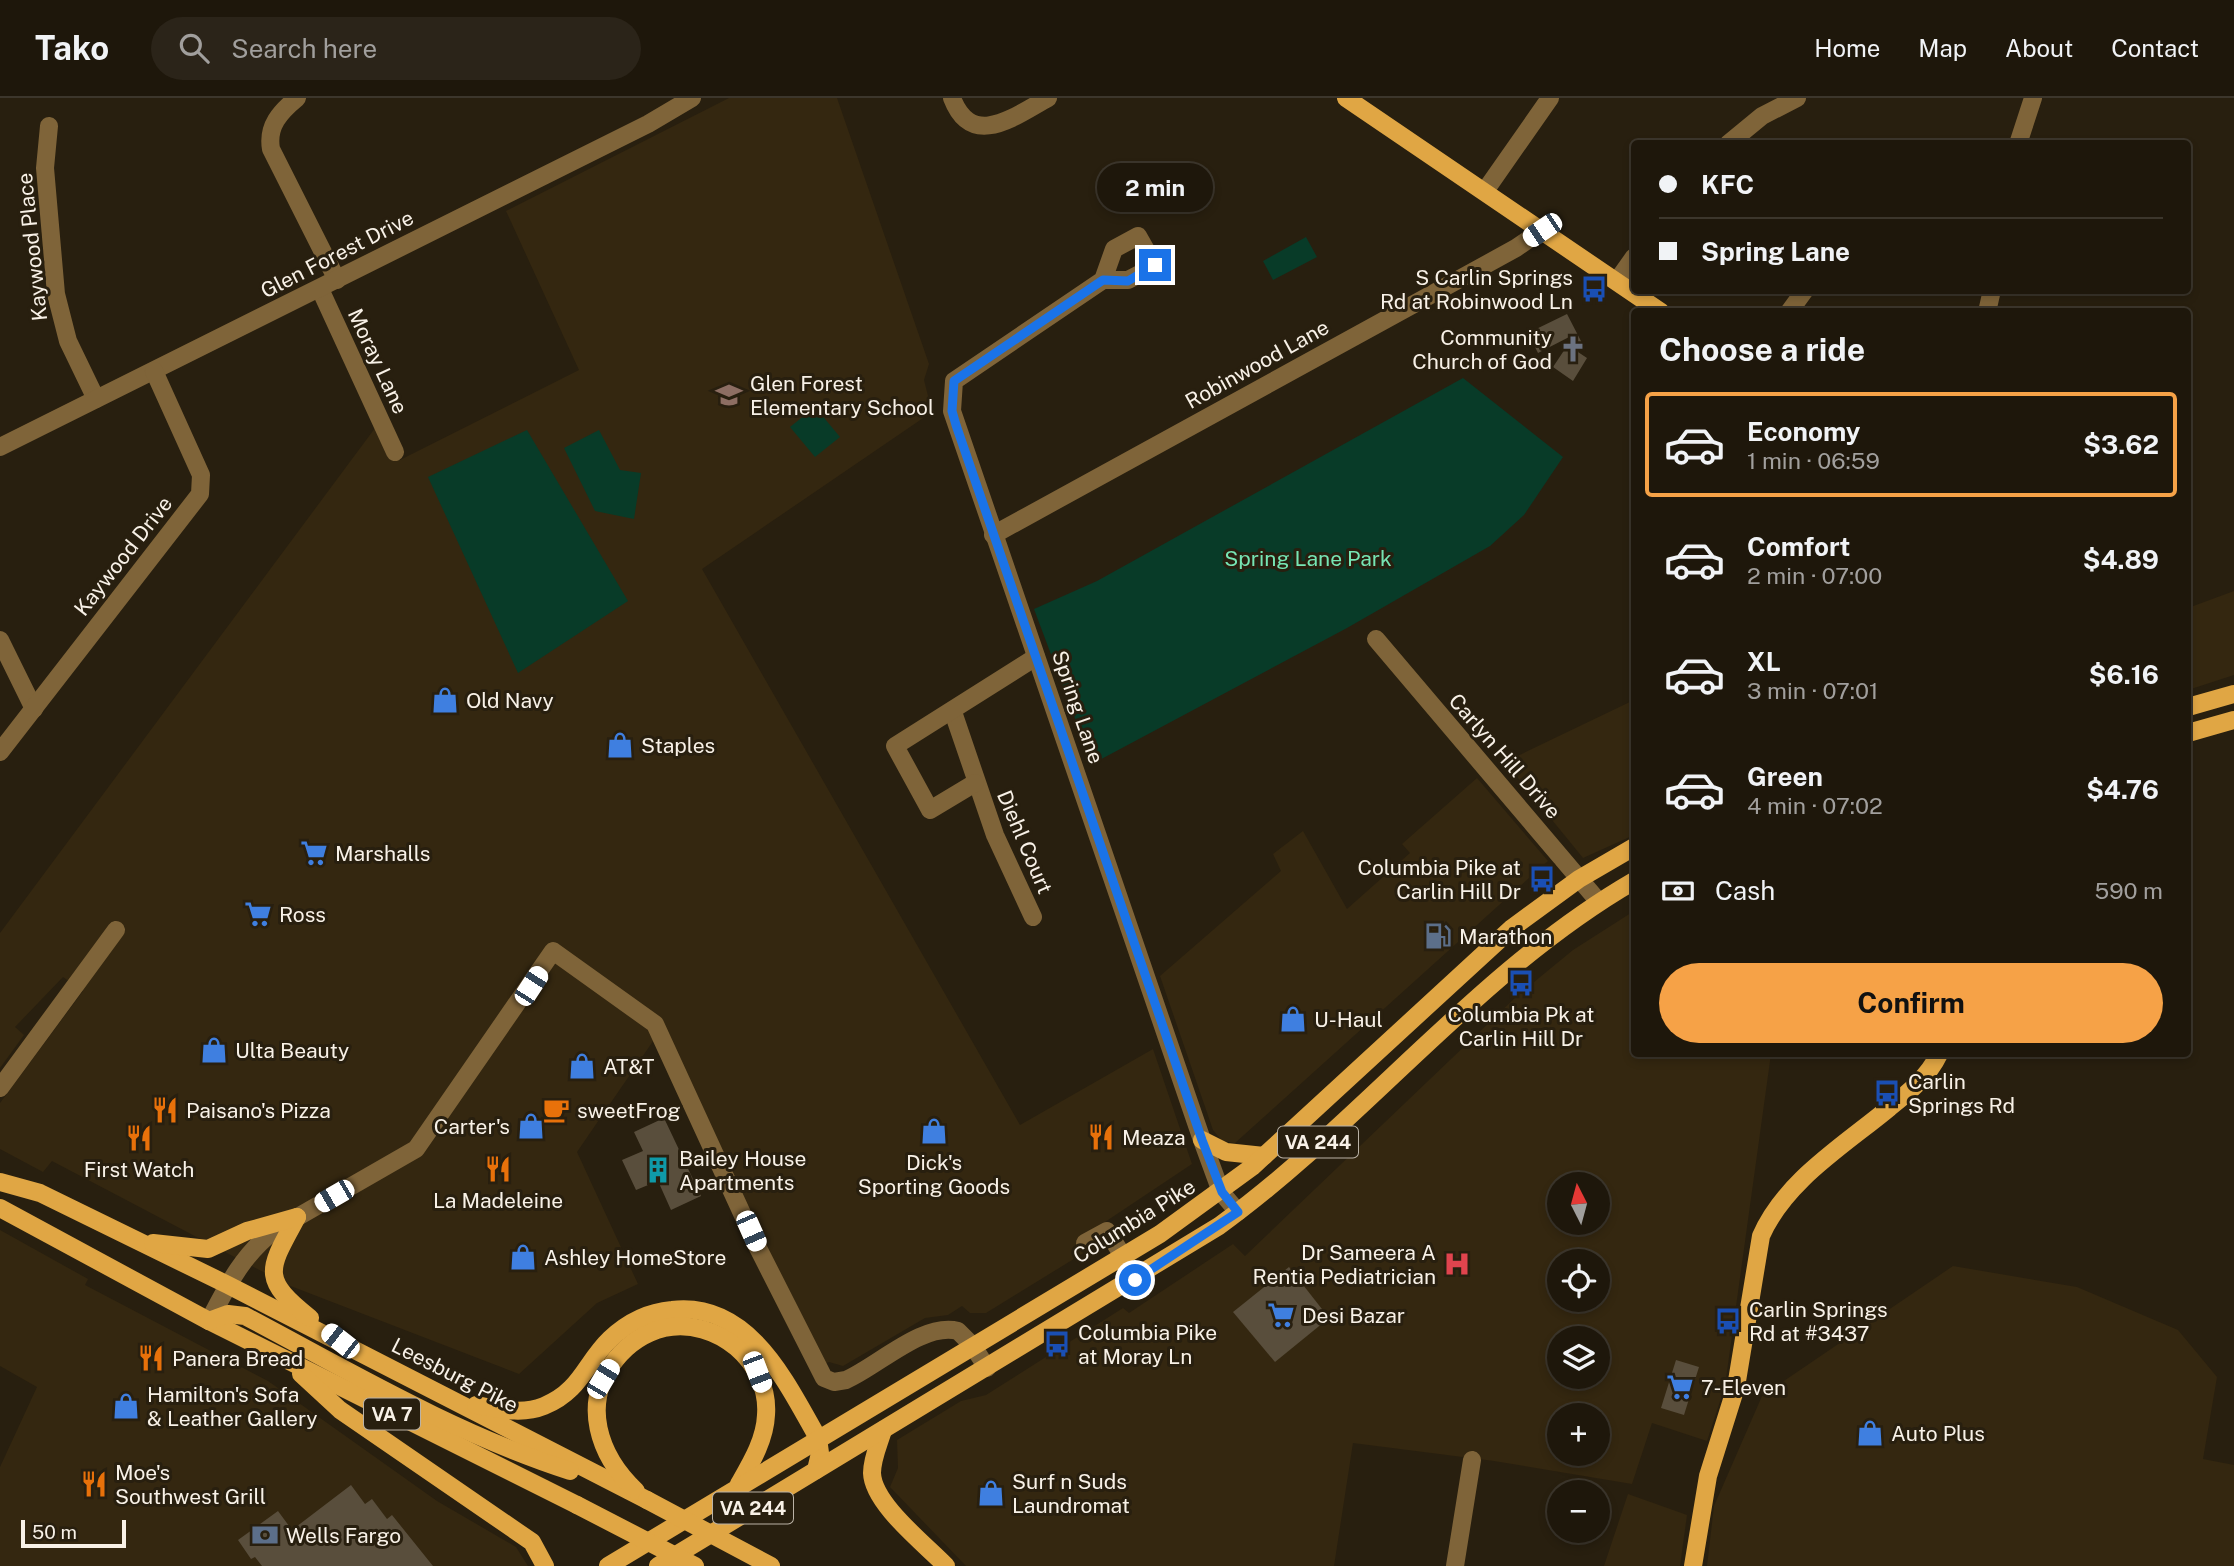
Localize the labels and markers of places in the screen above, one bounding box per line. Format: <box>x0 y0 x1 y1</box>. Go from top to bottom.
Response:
place label: S Carlin Springs Rd at Robinwood Ln <box>1380 265 1573 314</box>
bus stop icon: S Carlin Springs Rd at Robinwood Ln <box>1579 274 1609 304</box>
place label: Community Church of God <box>1412 325 1552 374</box>
church icon: Community Church of God <box>1558 334 1588 364</box>
place label: Glen Forest Elementary School <box>750 371 934 420</box>
school or university icon: Glen Forest Elementary School <box>714 380 744 410</box>
shop icon: Old Navy <box>430 685 460 715</box>
place label: Old Navy <box>466 688 554 713</box>
shop icon: Staples <box>605 730 635 760</box>
place label: Staples <box>641 733 715 758</box>
supermarket icon: Marshalls <box>299 838 329 868</box>
place label: Marshalls <box>335 841 430 866</box>
place label: Columbia Pike at Carlin Hill Dr <box>1358 855 1521 904</box>
bus stop icon: Columbia Pike at Carlin Hill Dr <box>1527 864 1557 894</box>
supermarket icon: Ross <box>243 899 273 929</box>
place label: Ross <box>279 902 326 927</box>
fuel station icon: Marathon <box>1423 921 1453 951</box>
place label: Marathon <box>1459 924 1552 949</box>
bus stop icon: Columbia Pk at Carlin Hill Dr <box>1506 968 1536 998</box>
place label: Columbia Pk at Carlin Hill Dr <box>1448 1002 1594 1051</box>
shop icon: U-Haul <box>1278 1004 1308 1034</box>
place label: U-Haul <box>1314 1007 1383 1032</box>
shop icon: Ulta Beauty <box>199 1035 229 1065</box>
place label: Ulta Beauty <box>235 1038 349 1063</box>
shop icon: AT&T <box>567 1051 597 1081</box>
place label: AT&T <box>603 1054 655 1079</box>
place label: Carlin Springs Rd <box>1908 1069 2015 1118</box>
bus stop icon: Carlin Springs Rd <box>1872 1078 1902 1108</box>
restaurant icon: Paisano's Pizza <box>150 1095 180 1125</box>
cafe icon: sweetFrog <box>541 1095 571 1125</box>
place label: Paisano's Pizza <box>186 1098 331 1123</box>
place label: sweetFrog <box>577 1098 681 1123</box>
shop icon: Carter's <box>516 1111 546 1141</box>
place label: Carter's <box>434 1114 510 1139</box>
shop icon: Dick's Sporting Goods <box>919 1116 949 1146</box>
restaurant icon: Meaza <box>1086 1122 1116 1152</box>
restaurant icon: First Watch <box>124 1123 154 1153</box>
place label: Meaza <box>1122 1125 1186 1150</box>
place label: Bailey House Apartments <box>679 1146 806 1195</box>
place label: Dick's Sporting Goods <box>858 1150 1010 1199</box>
restaurant icon: La Madeleine <box>483 1154 513 1184</box>
building icon: Bailey House Apartments <box>643 1155 673 1185</box>
place label: First Watch <box>84 1157 194 1182</box>
place label: La Madeleine <box>433 1188 563 1213</box>
place label: Dr Sameera A Rentia Pediatrician <box>1253 1240 1436 1289</box>
shop icon: Ashley HomeStore <box>508 1242 538 1272</box>
place label: Ashley HomeStore <box>544 1245 726 1270</box>
hospital icon: Dr Sameera A Rentia Pediatrician <box>1442 1249 1472 1279</box>
place label: Carlin Springs Rd at #3437 <box>1749 1297 1888 1346</box>
supermarket icon: Desi Bazar <box>1266 1300 1296 1330</box>
place label: Desi Bazar <box>1302 1303 1405 1328</box>
bus stop icon: Carlin Springs Rd at #3437 <box>1713 1306 1743 1336</box>
place label: Columbia Pike at Moray Ln <box>1078 1320 1217 1369</box>
bus stop icon: Columbia Pike at Moray Ln <box>1042 1329 1072 1359</box>
restaurant icon: Panera Bread <box>136 1343 166 1373</box>
place label: Panera Bread <box>172 1346 303 1371</box>
supermarket icon: 7-Eleven <box>1665 1372 1695 1402</box>
place label: 7-Eleven <box>1701 1375 1786 1400</box>
place label: Hamilton's Sofa & Leather Gallery <box>147 1382 318 1431</box>
shop icon: Hamilton's Sofa & Leather Gallery <box>111 1391 141 1421</box>
shop icon: Auto Plus <box>1855 1418 1885 1448</box>
place label: Auto Plus <box>1891 1421 1985 1446</box>
place label: Moe's Southwest Grill <box>115 1460 266 1509</box>
restaurant icon: Moe's Southwest Grill <box>79 1469 109 1499</box>
place label: Surf n Suds Laundromat <box>1012 1469 1130 1518</box>
shop icon: Surf n Suds Laundromat <box>976 1478 1006 1508</box>
bank icon: Wells Fargo <box>250 1520 280 1550</box>
place label: Wells Fargo <box>286 1523 401 1548</box>

